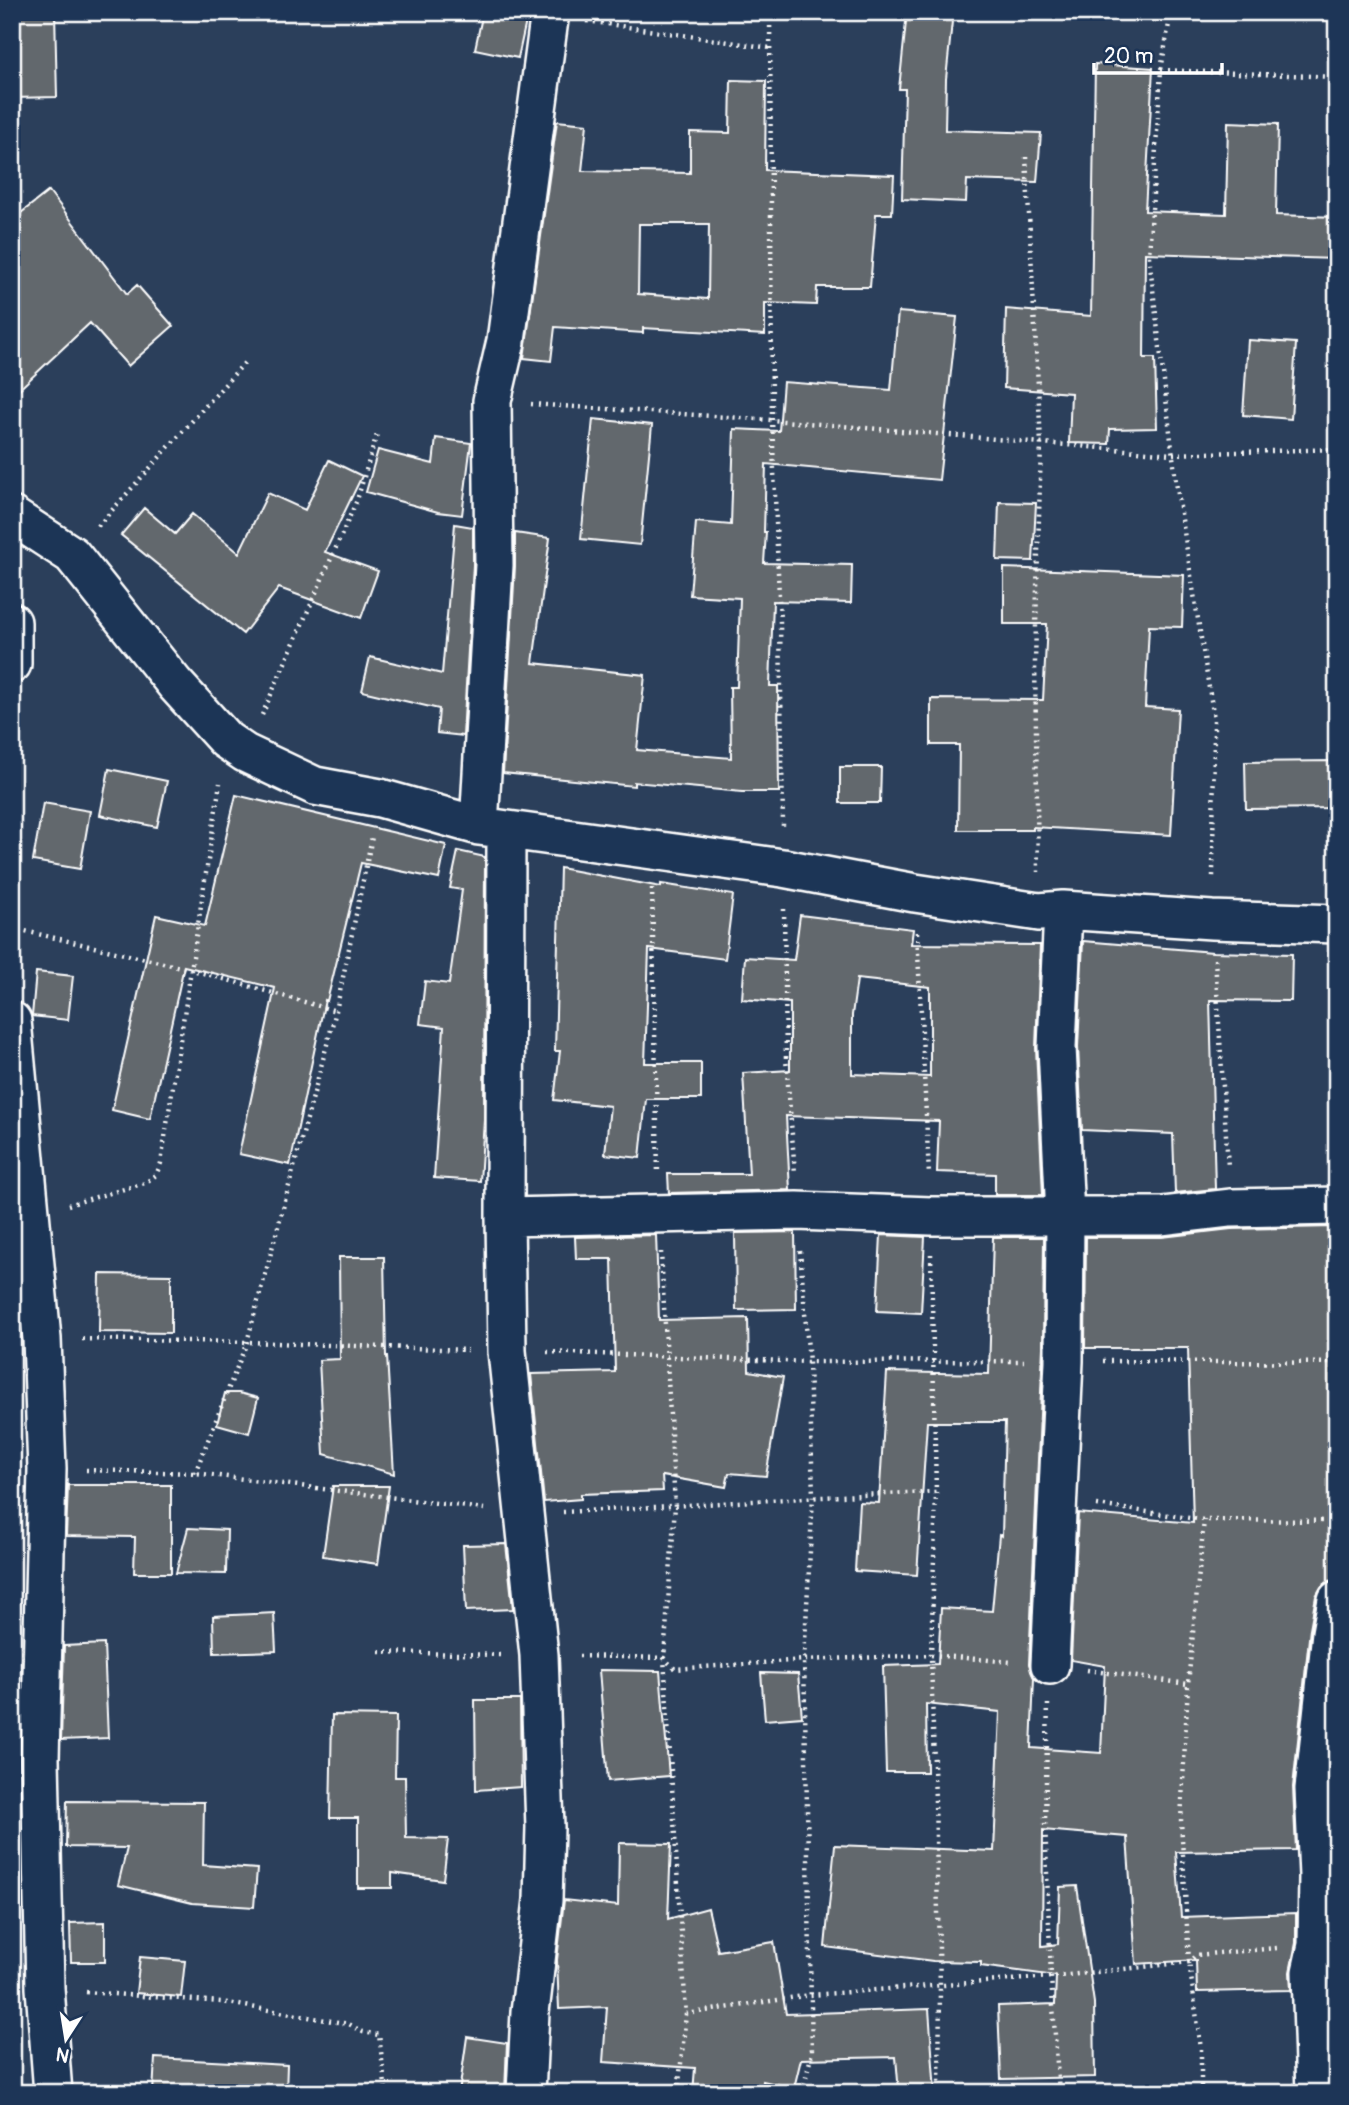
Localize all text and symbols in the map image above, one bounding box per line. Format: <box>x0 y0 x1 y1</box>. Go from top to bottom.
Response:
scale bar <box>1094 32 1221 76</box>
text: 20 m <box>1104 43 1153 70</box>
north arrow <box>32 2004 102 2074</box>
text: N <box>54 2042 71 2068</box>

